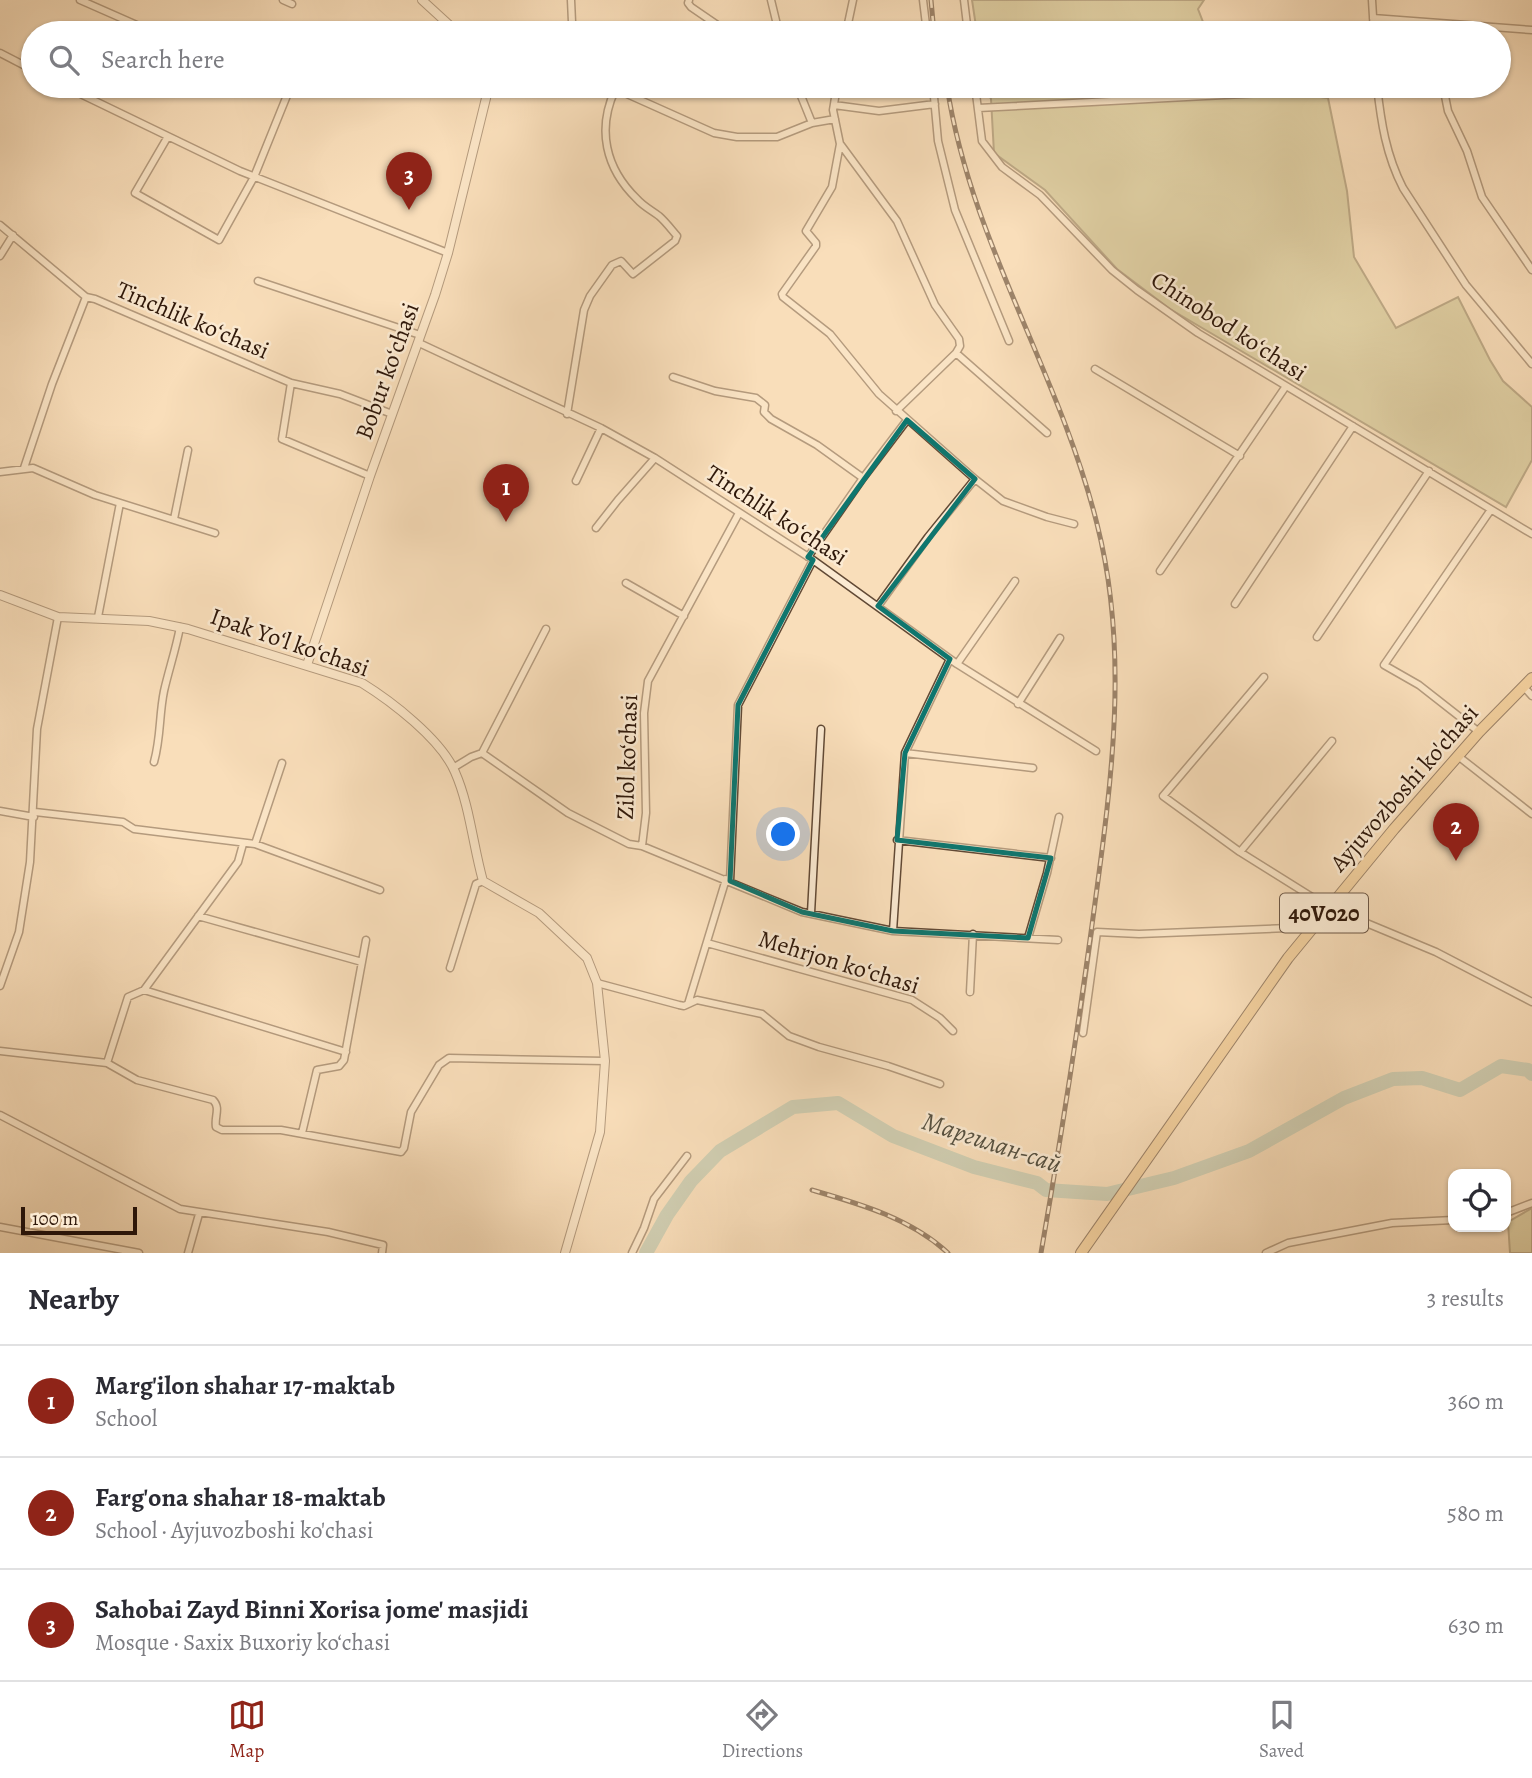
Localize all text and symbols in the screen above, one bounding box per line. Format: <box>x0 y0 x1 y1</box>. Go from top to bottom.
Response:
search box <box>21 21 1511 98</box>
icon: search <box>45 41 83 79</box>
text: Search here <box>101 42 225 77</box>
pin: 3 <box>386 152 432 210</box>
street label: Chinobod koʻchasi <box>1145 264 1313 388</box>
street label: Tinchlik koʻchasi <box>112 273 274 367</box>
street label: Bobur koʻchasi <box>347 298 427 444</box>
street label: Tinchlik koʻchasi <box>700 457 854 573</box>
pin: 1 <box>483 464 529 522</box>
street label: Ipak Yoʻl koʻchasi <box>206 600 374 684</box>
street label: Zilol ko‘chasi <box>609 694 645 820</box>
street label: Ayjuvozboshi ko'chasi <box>1322 698 1485 879</box>
pin: 2 <box>1433 803 1479 861</box>
your location <box>766 817 800 851</box>
road number: 40V020 <box>1280 893 1368 932</box>
street label: Mehrjon koʻchasi <box>755 922 923 1002</box>
water label: Маргилан-сай <box>918 1103 1066 1181</box>
map controls <box>1448 1169 1511 1232</box>
button: locate <box>1448 1169 1511 1232</box>
scale bar <box>21 1204 136 1236</box>
text: 100 m <box>32 1206 78 1232</box>
text: Nearby <box>28 1279 119 1319</box>
text: 3 results <box>1427 1283 1504 1314</box>
text: Marg'ilon shahar 17-maktab <box>95 1368 395 1403</box>
text: 1 <box>47 1386 55 1417</box>
text: 360 m <box>1448 1386 1504 1417</box>
text: School <box>95 1403 157 1434</box>
text: Farg'ona shahar 18-maktab <box>95 1480 386 1515</box>
text: 2 <box>45 1498 57 1529</box>
text: 580 m <box>1447 1498 1504 1529</box>
text: School · Ayjuvozboshi ko'chasi <box>95 1515 374 1546</box>
text: Sahobai Zayd Binni Xorisa jome' masjidi <box>95 1592 529 1627</box>
text: 3 <box>46 1610 56 1641</box>
text: 630 m <box>1448 1610 1504 1641</box>
text: Mosque · Saxix Buxoriy ko‘chasi <box>95 1627 390 1658</box>
tab: Map <box>228 1696 266 1764</box>
tab: Directions <box>722 1696 803 1764</box>
tab: Saved <box>1259 1696 1304 1764</box>

